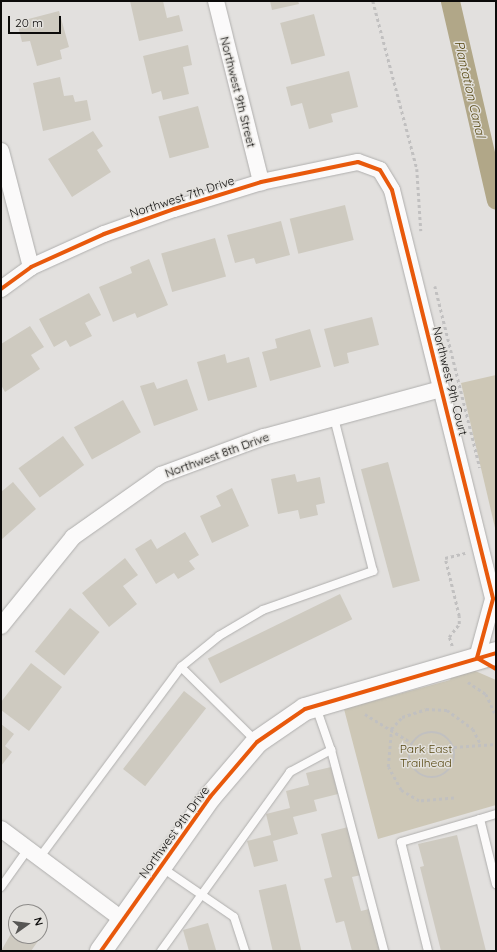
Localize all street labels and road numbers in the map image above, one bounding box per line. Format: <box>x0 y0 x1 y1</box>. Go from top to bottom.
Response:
street label: Northwest 9th Street <box>217 35 259 149</box>
street label: Northwest 7th Drive <box>128 173 236 221</box>
street label: Northwest 9th Court <box>430 325 470 437</box>
street label: Northwest 8th Drive <box>163 429 271 481</box>
street label: Northwest 9th Drive <box>136 783 212 881</box>

